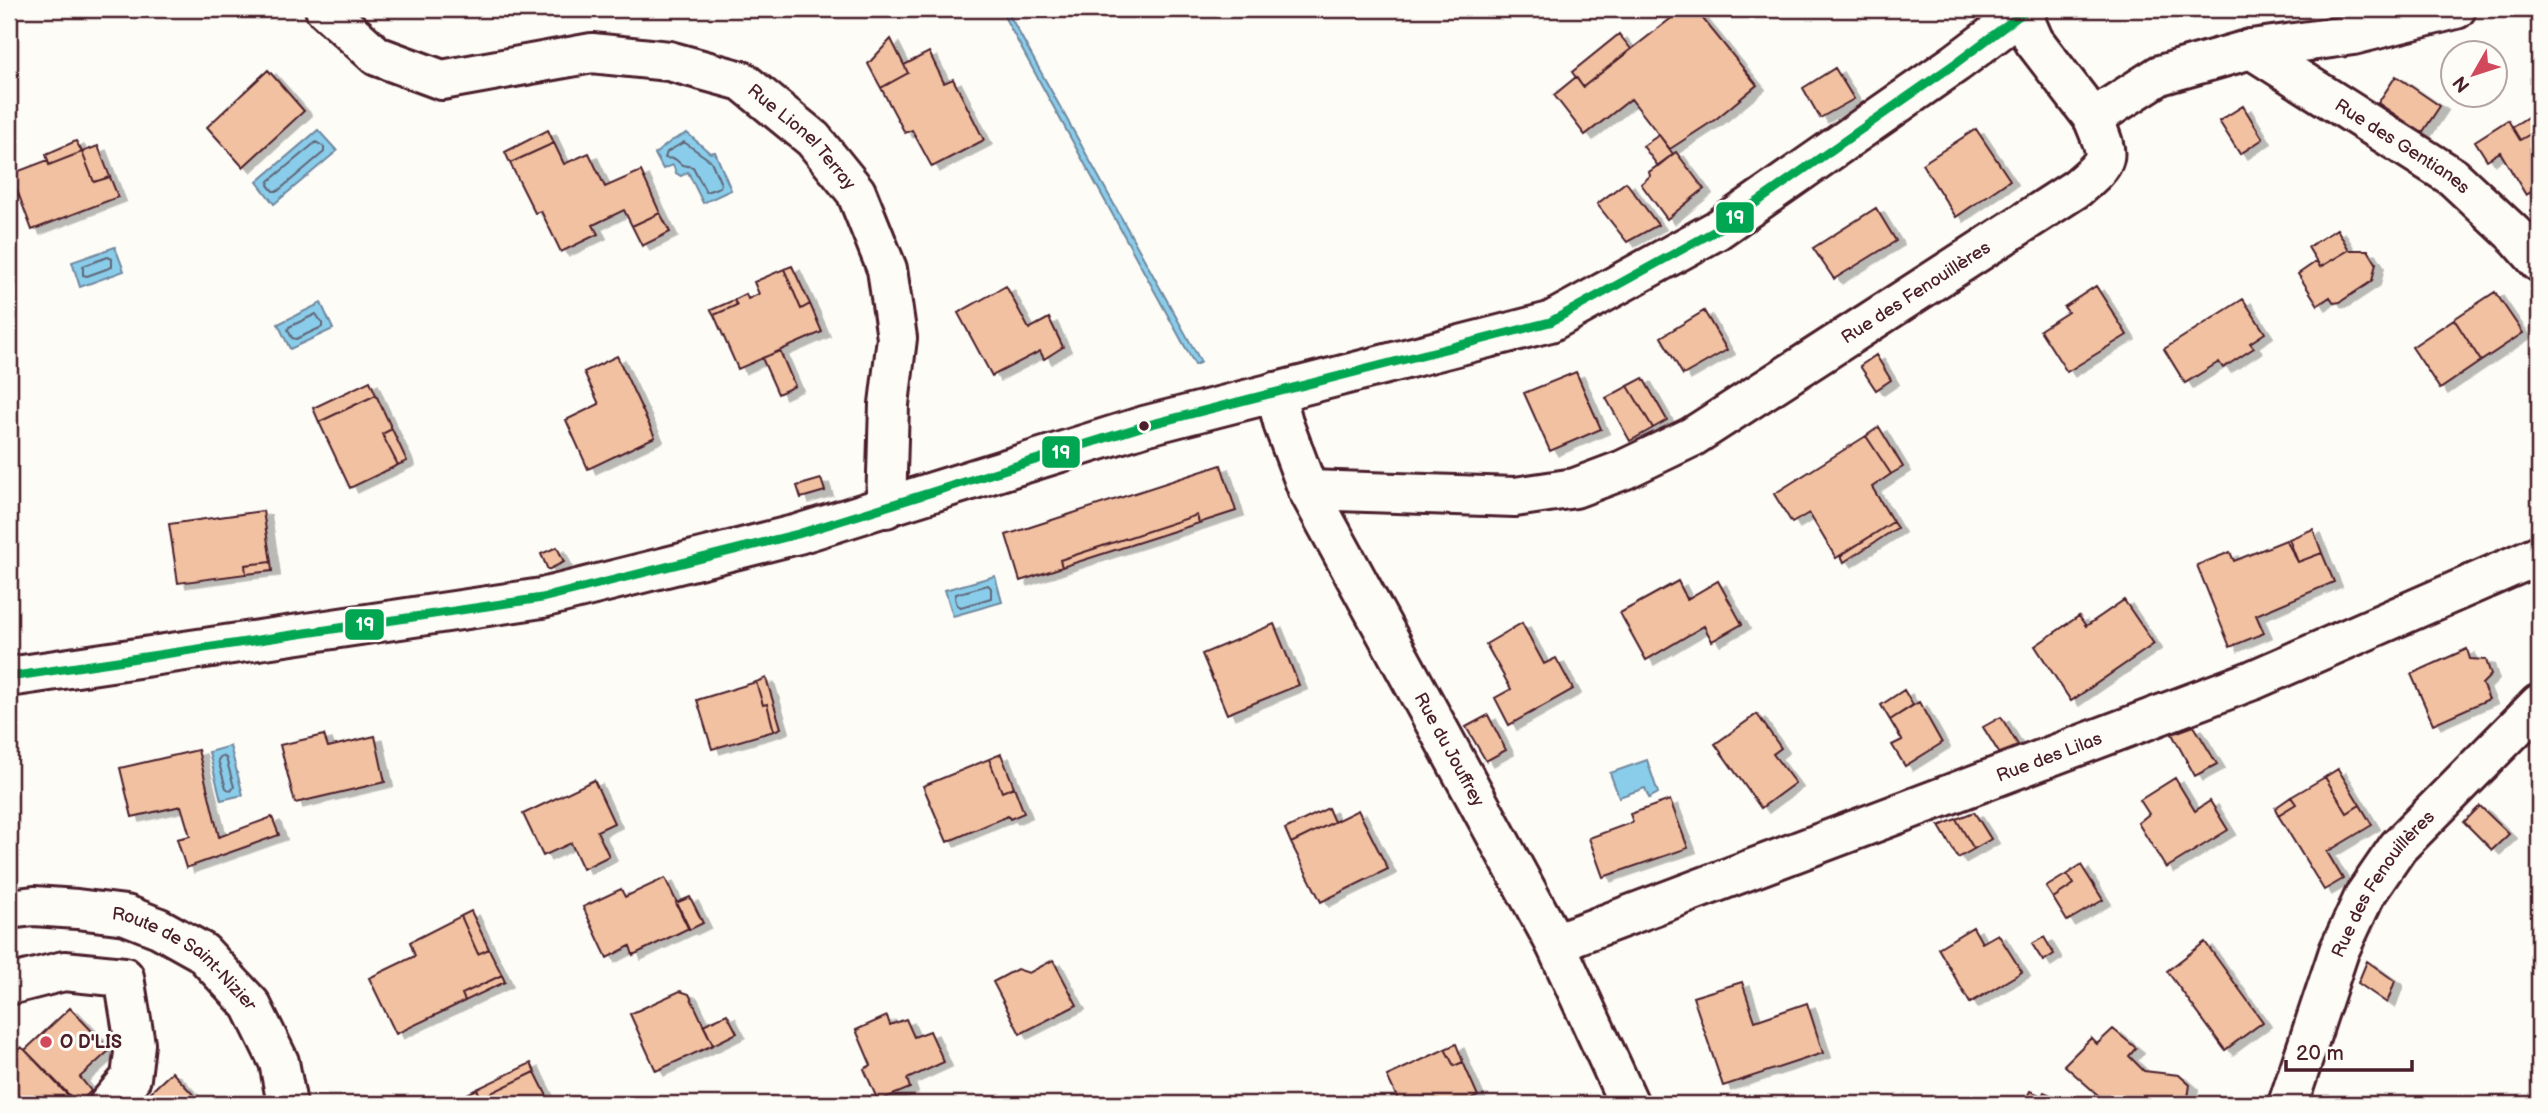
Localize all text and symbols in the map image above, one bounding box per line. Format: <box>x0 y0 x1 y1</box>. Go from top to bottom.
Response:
north arrow <box>2440 38 2510 108</box>
text: N <box>2449 71 2475 97</box>
street label: Rue Lionel Terray <box>744 80 861 194</box>
street label: Rue des Gentianes <box>2331 94 2474 198</box>
line badge: 19 <box>1715 201 1755 234</box>
text: 19 <box>1725 207 1745 230</box>
street label: Rue des Fenouillères <box>1837 236 1994 348</box>
unlabelled marker <box>1137 419 1151 433</box>
line badge: 19 <box>1041 435 1081 469</box>
text: 19 <box>1051 442 1071 465</box>
line badge: 19 <box>344 608 385 641</box>
text: 19 <box>355 614 375 637</box>
street label: Rue du Jouffrey <box>1410 689 1489 811</box>
street label: Rue des Lilas <box>1994 727 2105 786</box>
street label: Rue des Fenouillères <box>2327 806 2439 961</box>
street label: Route de Saint-Nizier <box>111 903 262 1013</box>
scale bar <box>2286 1029 2412 1073</box>
place label: O D'LIS <box>60 1032 122 1053</box>
marker: O D'LIS <box>38 1034 54 1050</box>
text: 20 m <box>2296 1041 2344 1066</box>

